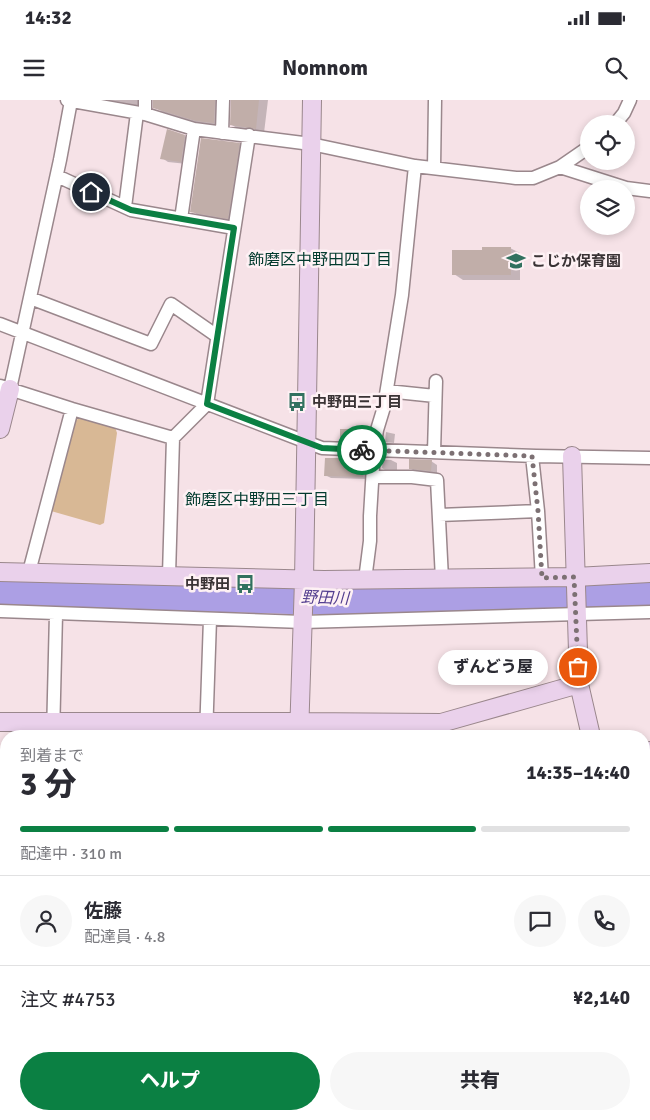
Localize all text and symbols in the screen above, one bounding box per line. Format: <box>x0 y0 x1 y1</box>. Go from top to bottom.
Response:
text: 14:32 <box>25 6 72 30</box>
icon: menu <box>20 54 48 82</box>
text: Nomnom <box>282 54 368 81</box>
icon: search <box>602 54 630 82</box>
map controls <box>580 115 635 235</box>
button: locate <box>580 115 635 170</box>
pin <box>70 171 112 213</box>
icon: home <box>77 178 105 206</box>
button: layers <box>580 180 635 235</box>
district label: 飾磨区中野田四丁目 <box>248 250 392 270</box>
school or university icon: こじか保育園 <box>505 250 527 272</box>
place label: こじか保育園 <box>531 252 621 270</box>
bus stop icon: 中野田三丁目 <box>286 391 308 413</box>
place label: 中野田三丁目 <box>312 393 402 411</box>
courier <box>337 425 387 475</box>
icon: bike <box>348 436 376 464</box>
district label: 飾磨区中野田三丁目 <box>185 490 329 510</box>
bus stop icon: 中野田 <box>234 573 256 595</box>
place label: 中野田 <box>185 575 230 593</box>
water label: 野田川 <box>301 587 351 609</box>
pin <box>557 646 599 688</box>
callout: ずんどう屋 <box>438 650 548 684</box>
icon: bag <box>564 653 592 681</box>
text: ずんどう屋 <box>453 657 533 677</box>
text: 到着まで <box>20 746 84 766</box>
text: 14:35–14:40 <box>526 761 630 785</box>
text: 3 分 <box>20 765 76 804</box>
text: 配達中 · 310 m <box>20 844 122 864</box>
button: person <box>20 895 72 947</box>
button: chat <box>514 895 566 947</box>
button: phone <box>578 895 630 947</box>
text: 佐藤 <box>84 899 122 923</box>
text: 配達員 · 4.8 <box>84 927 165 947</box>
text: ¥2,140 <box>573 986 630 1010</box>
text: 注文 #4753 <box>20 988 115 1012</box>
button: ヘルプ <box>20 1052 320 1110</box>
button: 共有 <box>330 1052 630 1110</box>

